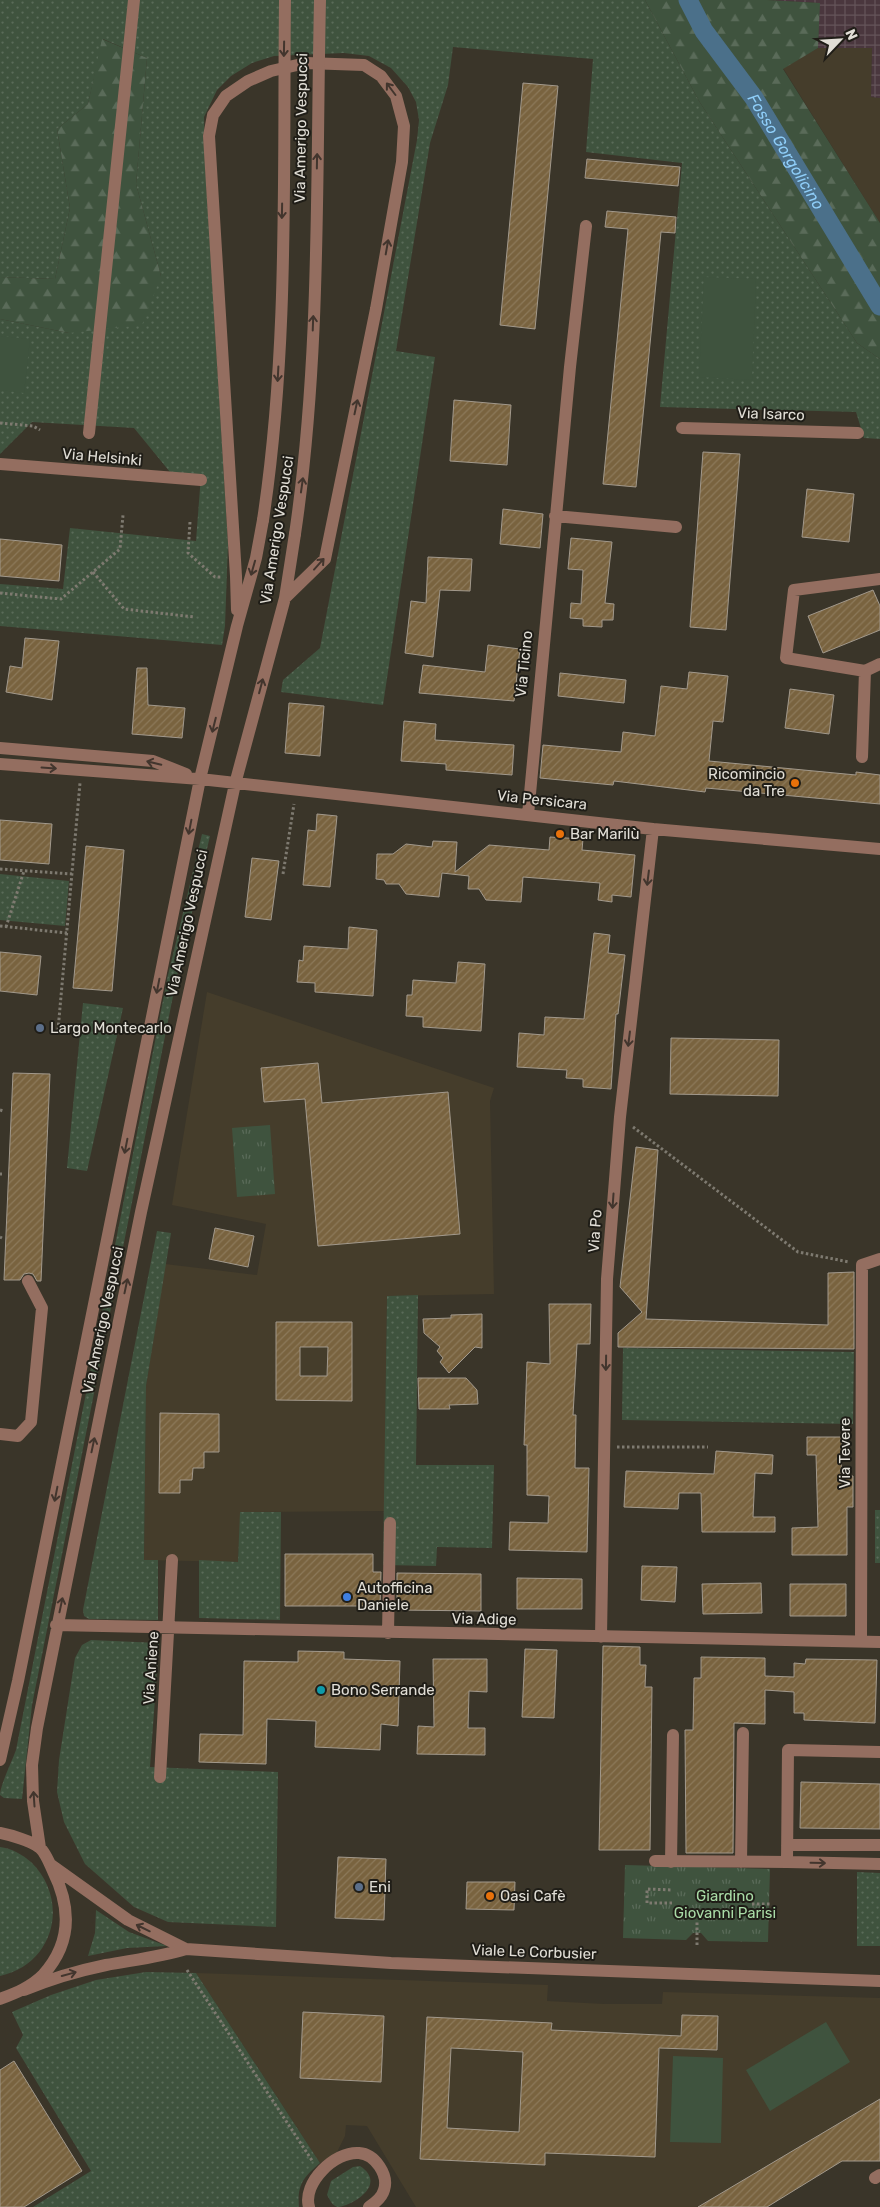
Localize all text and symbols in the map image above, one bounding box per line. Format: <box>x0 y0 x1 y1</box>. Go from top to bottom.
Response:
north arrow <box>815 15 865 65</box>
text: N <box>841 27 861 43</box>
one-way arrow <box>279 40 289 56</box>
street label: Via Amerigo Vespucci <box>291 53 311 203</box>
one-way arrow <box>386 82 396 96</box>
water label: Fosso Gorgolicino <box>744 90 828 213</box>
one-way arrow <box>312 153 322 170</box>
one-way arrow <box>277 202 287 219</box>
one-way arrow <box>383 240 393 256</box>
one-way arrow <box>308 316 318 332</box>
one-way arrow <box>274 365 283 381</box>
one-way arrow <box>352 399 361 415</box>
street label: Via Isarco <box>737 404 805 424</box>
street label: Via Helsinki <box>61 445 143 469</box>
street label: Via Amerigo Vespucci <box>256 454 298 606</box>
one-way arrow <box>297 478 307 494</box>
one-way arrow <box>313 557 325 570</box>
one-way arrow <box>248 559 257 575</box>
street label: Via Ticino <box>512 630 536 698</box>
one-way arrow <box>257 679 266 695</box>
one-way arrow <box>208 717 218 733</box>
one-way arrow <box>147 758 163 767</box>
one-way arrow <box>40 763 56 772</box>
place label: Ricomincio da Tre <box>708 765 785 800</box>
marker: Ricomincio da Tre <box>789 777 801 789</box>
street label: Via Persicara <box>496 786 588 814</box>
one-way arrow <box>185 819 195 835</box>
place label: Bar Marilù <box>570 825 640 843</box>
marker: Bar Marilù <box>554 828 566 840</box>
street label: Via Amerigo Vespucci <box>163 848 211 998</box>
one-way arrow <box>643 869 653 885</box>
one-way arrow <box>153 978 162 994</box>
place label: Largo Montecarlo <box>50 1019 172 1037</box>
marker: Largo Montecarlo <box>34 1022 46 1034</box>
one-way arrow <box>624 1031 634 1047</box>
one-way arrow <box>121 1137 130 1153</box>
one-way arrow <box>609 1193 618 1209</box>
street label: Via Po <box>585 1209 605 1253</box>
street label: Via Amerigo Vespucci <box>79 1245 127 1395</box>
one-way arrow <box>122 1279 131 1295</box>
one-way arrow <box>601 1354 611 1371</box>
street label: Via Tevere <box>836 1418 854 1488</box>
one-way arrow <box>89 1438 99 1454</box>
one-way arrow <box>50 1485 60 1501</box>
place label: Autofficina Daniele <box>357 1579 432 1614</box>
marker: Autofficina Daniele <box>341 1591 353 1603</box>
one-way arrow <box>57 1597 66 1613</box>
street label: Via Adige <box>451 1609 517 1629</box>
street label: Via Aniene <box>139 1631 163 1705</box>
place label: Bono Serrande <box>331 1681 435 1699</box>
marker: Bono Serrande <box>315 1684 327 1696</box>
one-way arrow <box>29 1792 38 1808</box>
one-way arrow <box>810 1858 826 1867</box>
place label: Eni <box>369 1878 391 1896</box>
marker: Eni <box>353 1881 365 1893</box>
place label: Oasi Cafè <box>500 1887 566 1905</box>
park label: Giardino Giovanni Parisi <box>674 1887 776 1922</box>
marker: Oasi Cafè <box>484 1890 496 1902</box>
one-way arrow <box>136 1922 151 1932</box>
street label: Viale Le Corbusier <box>471 1941 597 1963</box>
one-way arrow <box>61 1968 77 1978</box>

